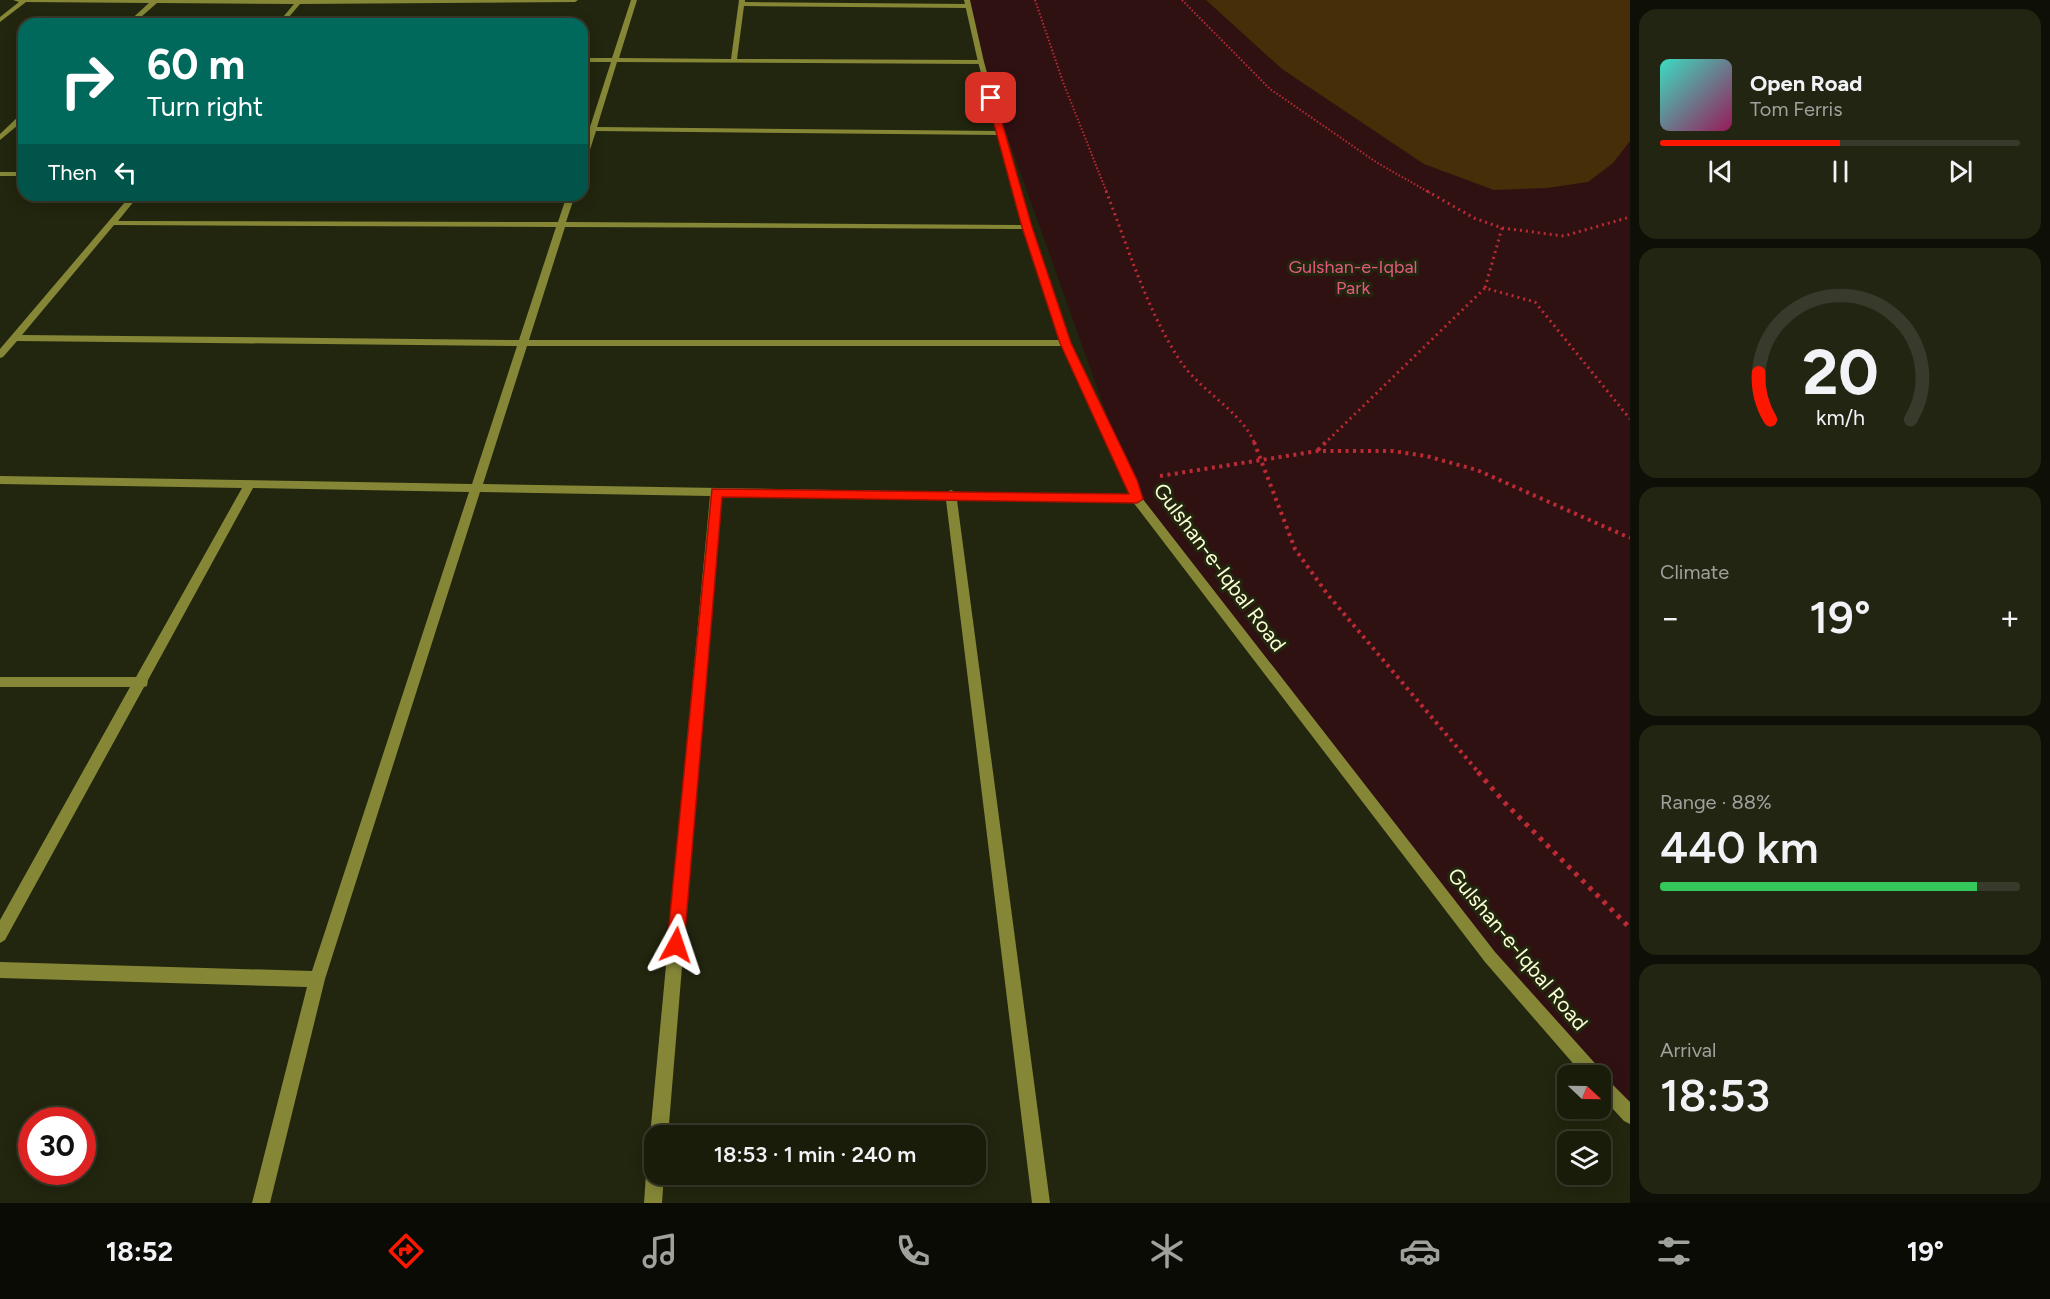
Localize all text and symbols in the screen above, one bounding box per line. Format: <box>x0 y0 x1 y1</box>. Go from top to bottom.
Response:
text: 60 m <box>147 39 245 90</box>
icon: right <box>48 42 126 120</box>
text: Open Road <box>1750 70 1862 97</box>
pin <box>965 72 1016 123</box>
icon: arrive <box>974 81 1007 114</box>
text: Turn right <box>147 90 263 123</box>
text: Tom Ferris <box>1750 97 1843 121</box>
icon: previous <box>1704 155 1737 188</box>
icon: pause <box>1824 155 1857 188</box>
icon: next <box>1944 155 1977 188</box>
icon: left <box>109 156 142 189</box>
text: Then <box>48 159 97 186</box>
park label: Gulshan-e-Iqbal Park <box>1288 256 1418 299</box>
text: 20 <box>1802 335 1878 410</box>
text: km/h <box>1816 405 1864 430</box>
street label: Gulshan-e-Iqbal Road <box>1149 478 1291 656</box>
text: Climate <box>1660 560 1729 584</box>
text: 19° <box>1809 590 1871 644</box>
text: − <box>1660 598 1681 637</box>
text: + <box>1999 598 2020 637</box>
text: Range · 88% <box>1660 790 1772 814</box>
text: 440 km <box>1660 820 1819 874</box>
street label: Gulshan-e-Iqbal Road <box>1443 863 1593 1035</box>
position arrow <box>644 913 708 977</box>
text: Arrival <box>1660 1038 1716 1062</box>
north arrow <box>1557 1065 1611 1119</box>
map controls <box>1557 1065 1611 1185</box>
text: 18:53 <box>1660 1068 1770 1122</box>
speed limit sign: 30 <box>18 1107 96 1185</box>
button: layers <box>1557 1131 1611 1185</box>
text: 18:53 · 1 min · 240 m <box>714 1141 916 1168</box>
icon: directions <box>385 1230 427 1272</box>
icon: music <box>639 1230 681 1272</box>
icon: phone <box>892 1230 934 1272</box>
icon: climate <box>1146 1230 1188 1272</box>
icon: car <box>1399 1230 1441 1272</box>
icon: filters <box>1653 1230 1695 1272</box>
text: 18:52 <box>106 1235 173 1268</box>
text: 19° <box>1907 1235 1944 1268</box>

